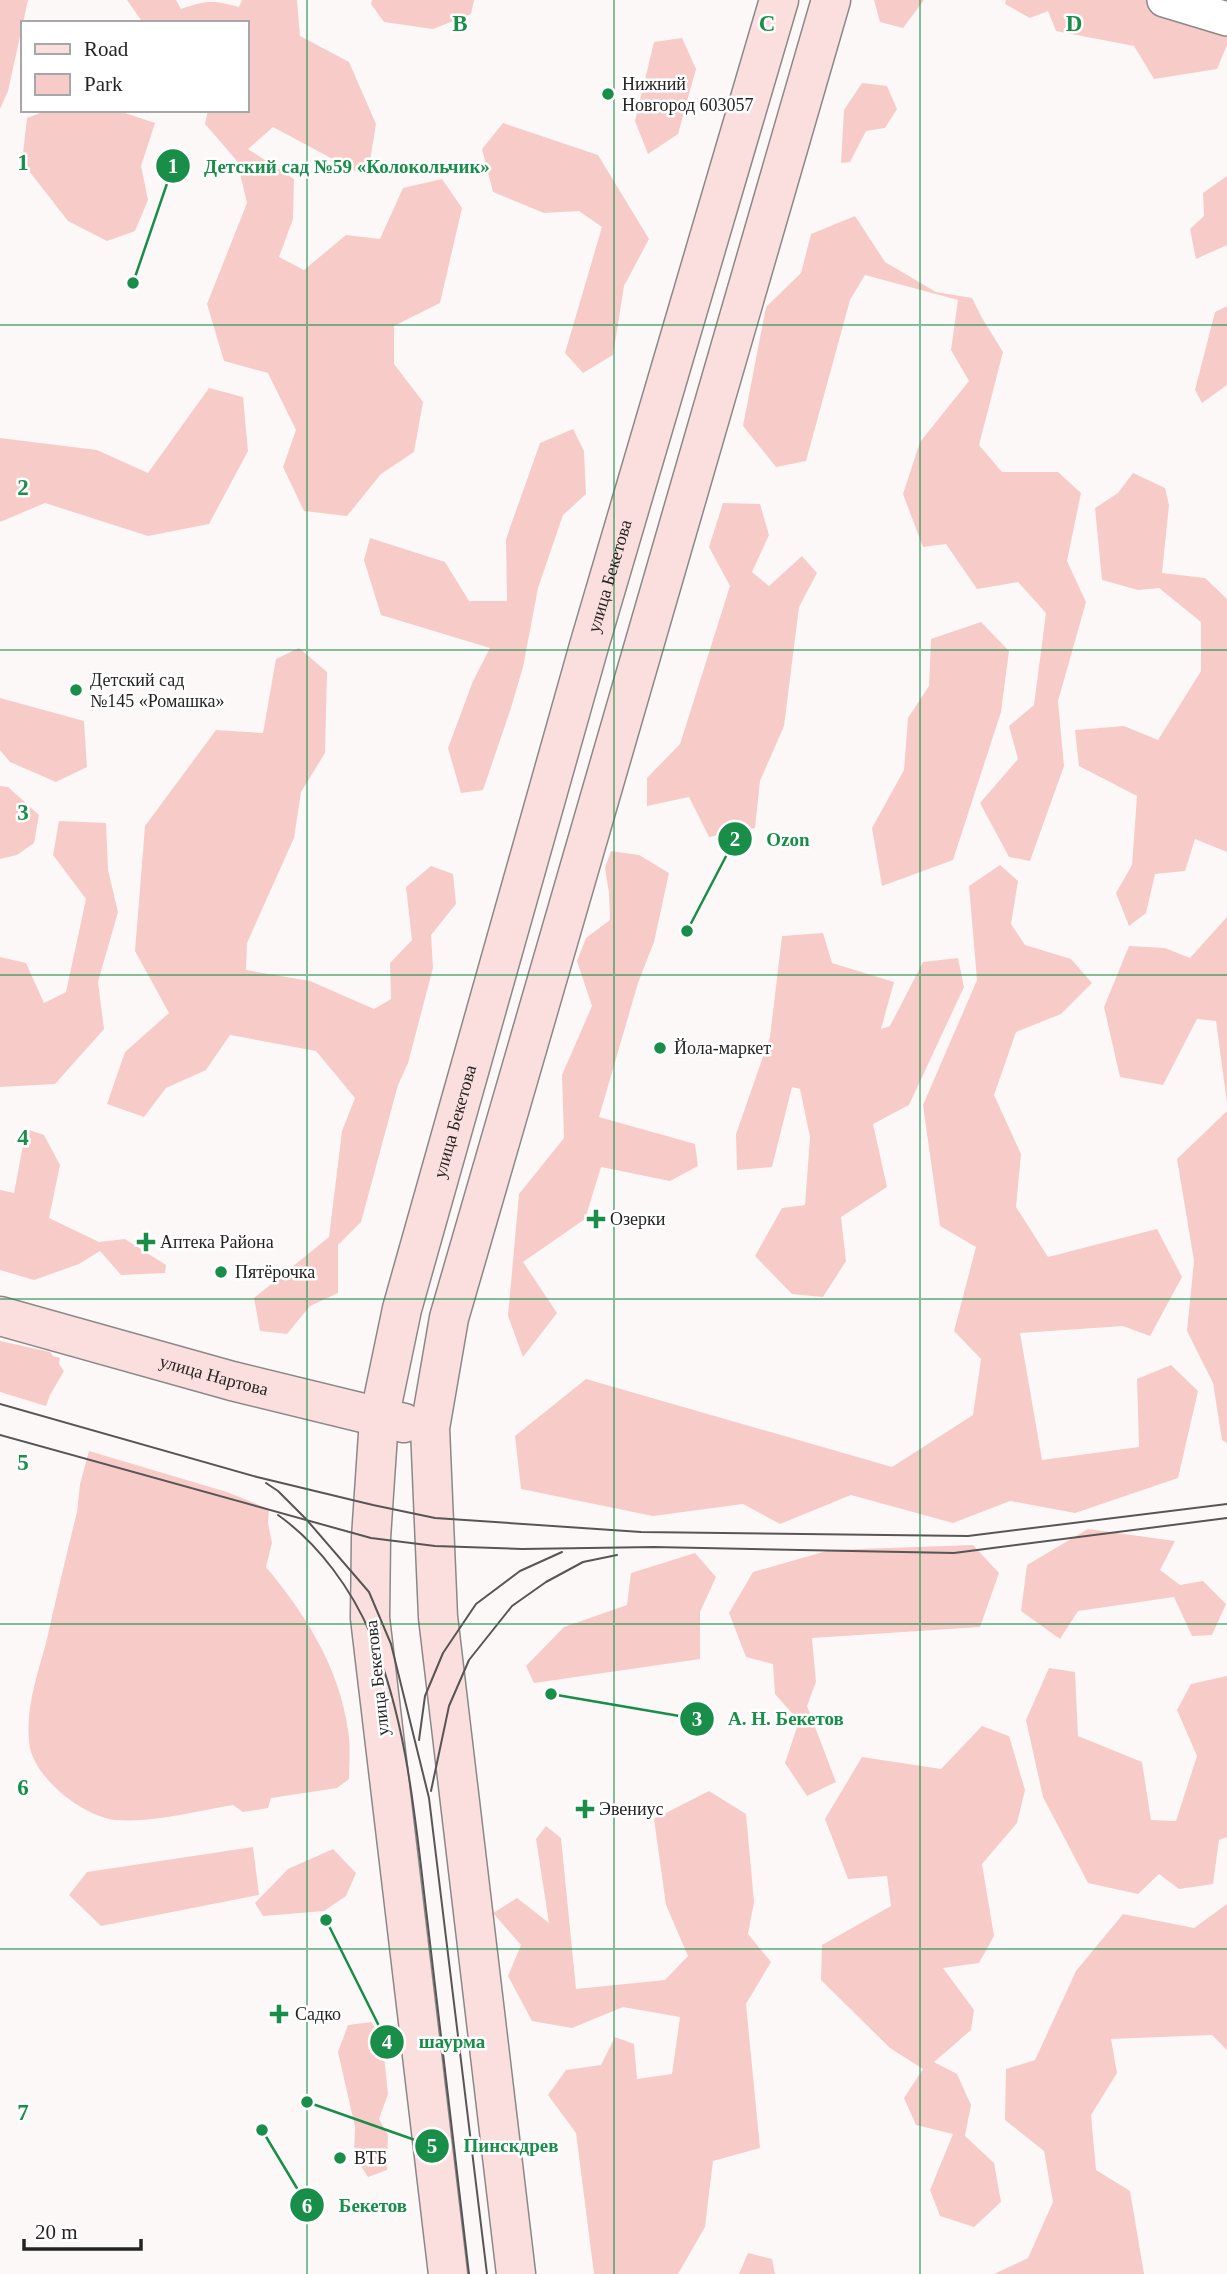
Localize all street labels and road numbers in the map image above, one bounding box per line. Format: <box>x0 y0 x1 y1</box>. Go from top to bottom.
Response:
street label: улица Бекетова <box>584 517 636 635</box>
street label: улица Бекетова <box>429 1063 480 1180</box>
street label: улица Нартова <box>157 1351 270 1399</box>
street label: улица Бекетова <box>361 1619 393 1737</box>

